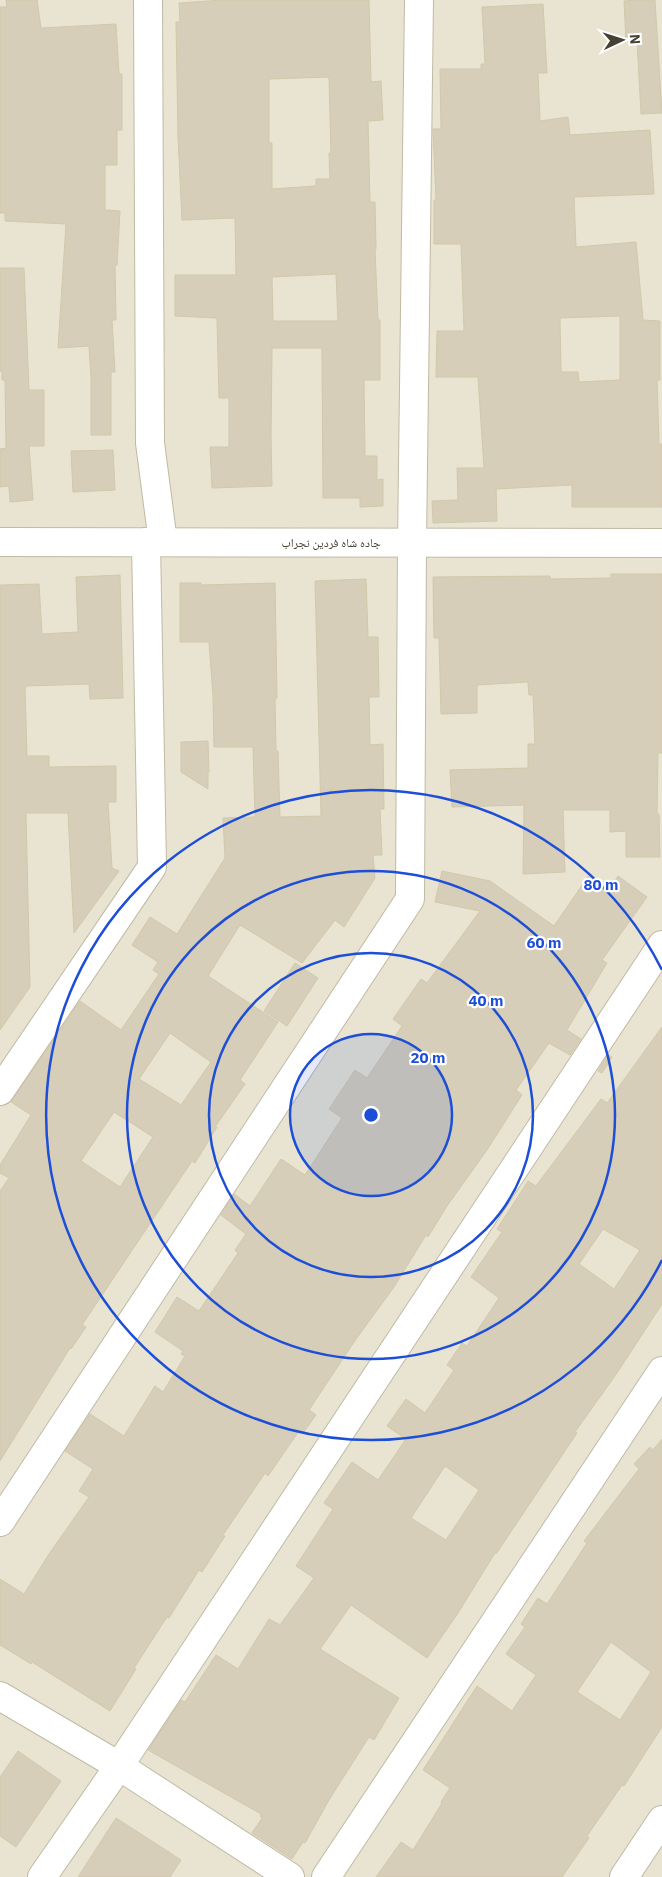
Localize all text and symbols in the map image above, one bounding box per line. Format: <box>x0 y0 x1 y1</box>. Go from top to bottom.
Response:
north arrow <box>597 15 647 65</box>
text: N <box>626 33 644 45</box>
street label: جاده شاه فردین نجراب <box>281 535 381 550</box>
text: 80 m <box>584 875 618 894</box>
text: 60 m <box>527 933 561 952</box>
text: 40 m <box>469 991 503 1010</box>
text: 20 m <box>411 1048 445 1067</box>
centre of rings <box>362 1106 380 1124</box>

